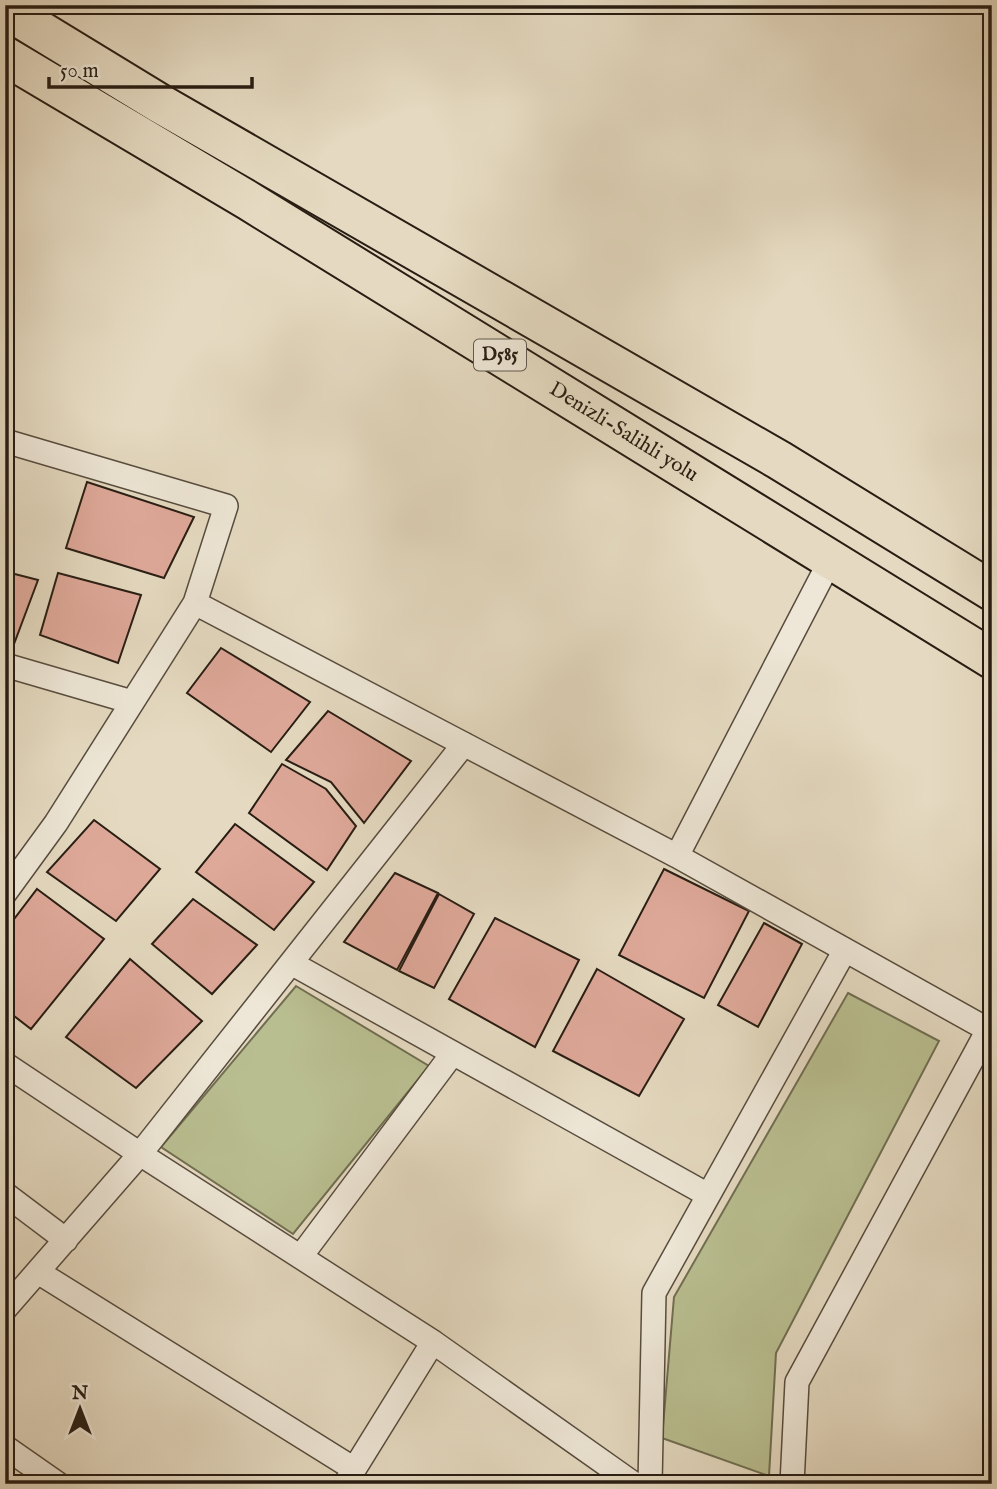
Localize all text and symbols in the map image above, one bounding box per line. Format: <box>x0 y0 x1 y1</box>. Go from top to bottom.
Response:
scale bar <box>49 46 252 90</box>
text: 50 m <box>60 58 99 85</box>
road number: D585 <box>474 340 526 370</box>
street label: Denizli-Salihli yolu <box>544 376 703 488</box>
north arrow <box>46 1374 116 1444</box>
text: N <box>71 1382 89 1406</box>

